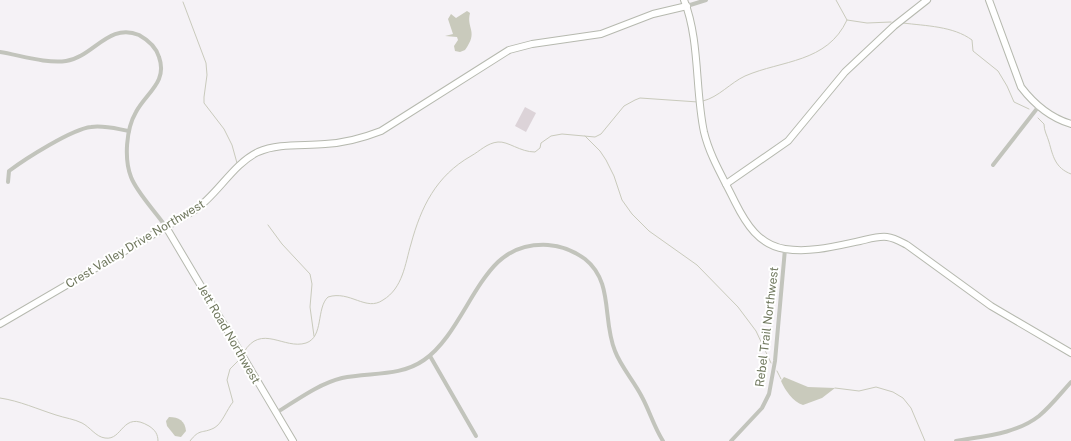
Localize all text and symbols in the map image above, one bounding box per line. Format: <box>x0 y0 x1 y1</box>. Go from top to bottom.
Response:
street label: Crest Valley Drive Northwest <box>63 197 207 291</box>
street label: Rebel Trail Northwest <box>753 266 781 388</box>
street label: Jett Road Northwest <box>195 282 263 386</box>

